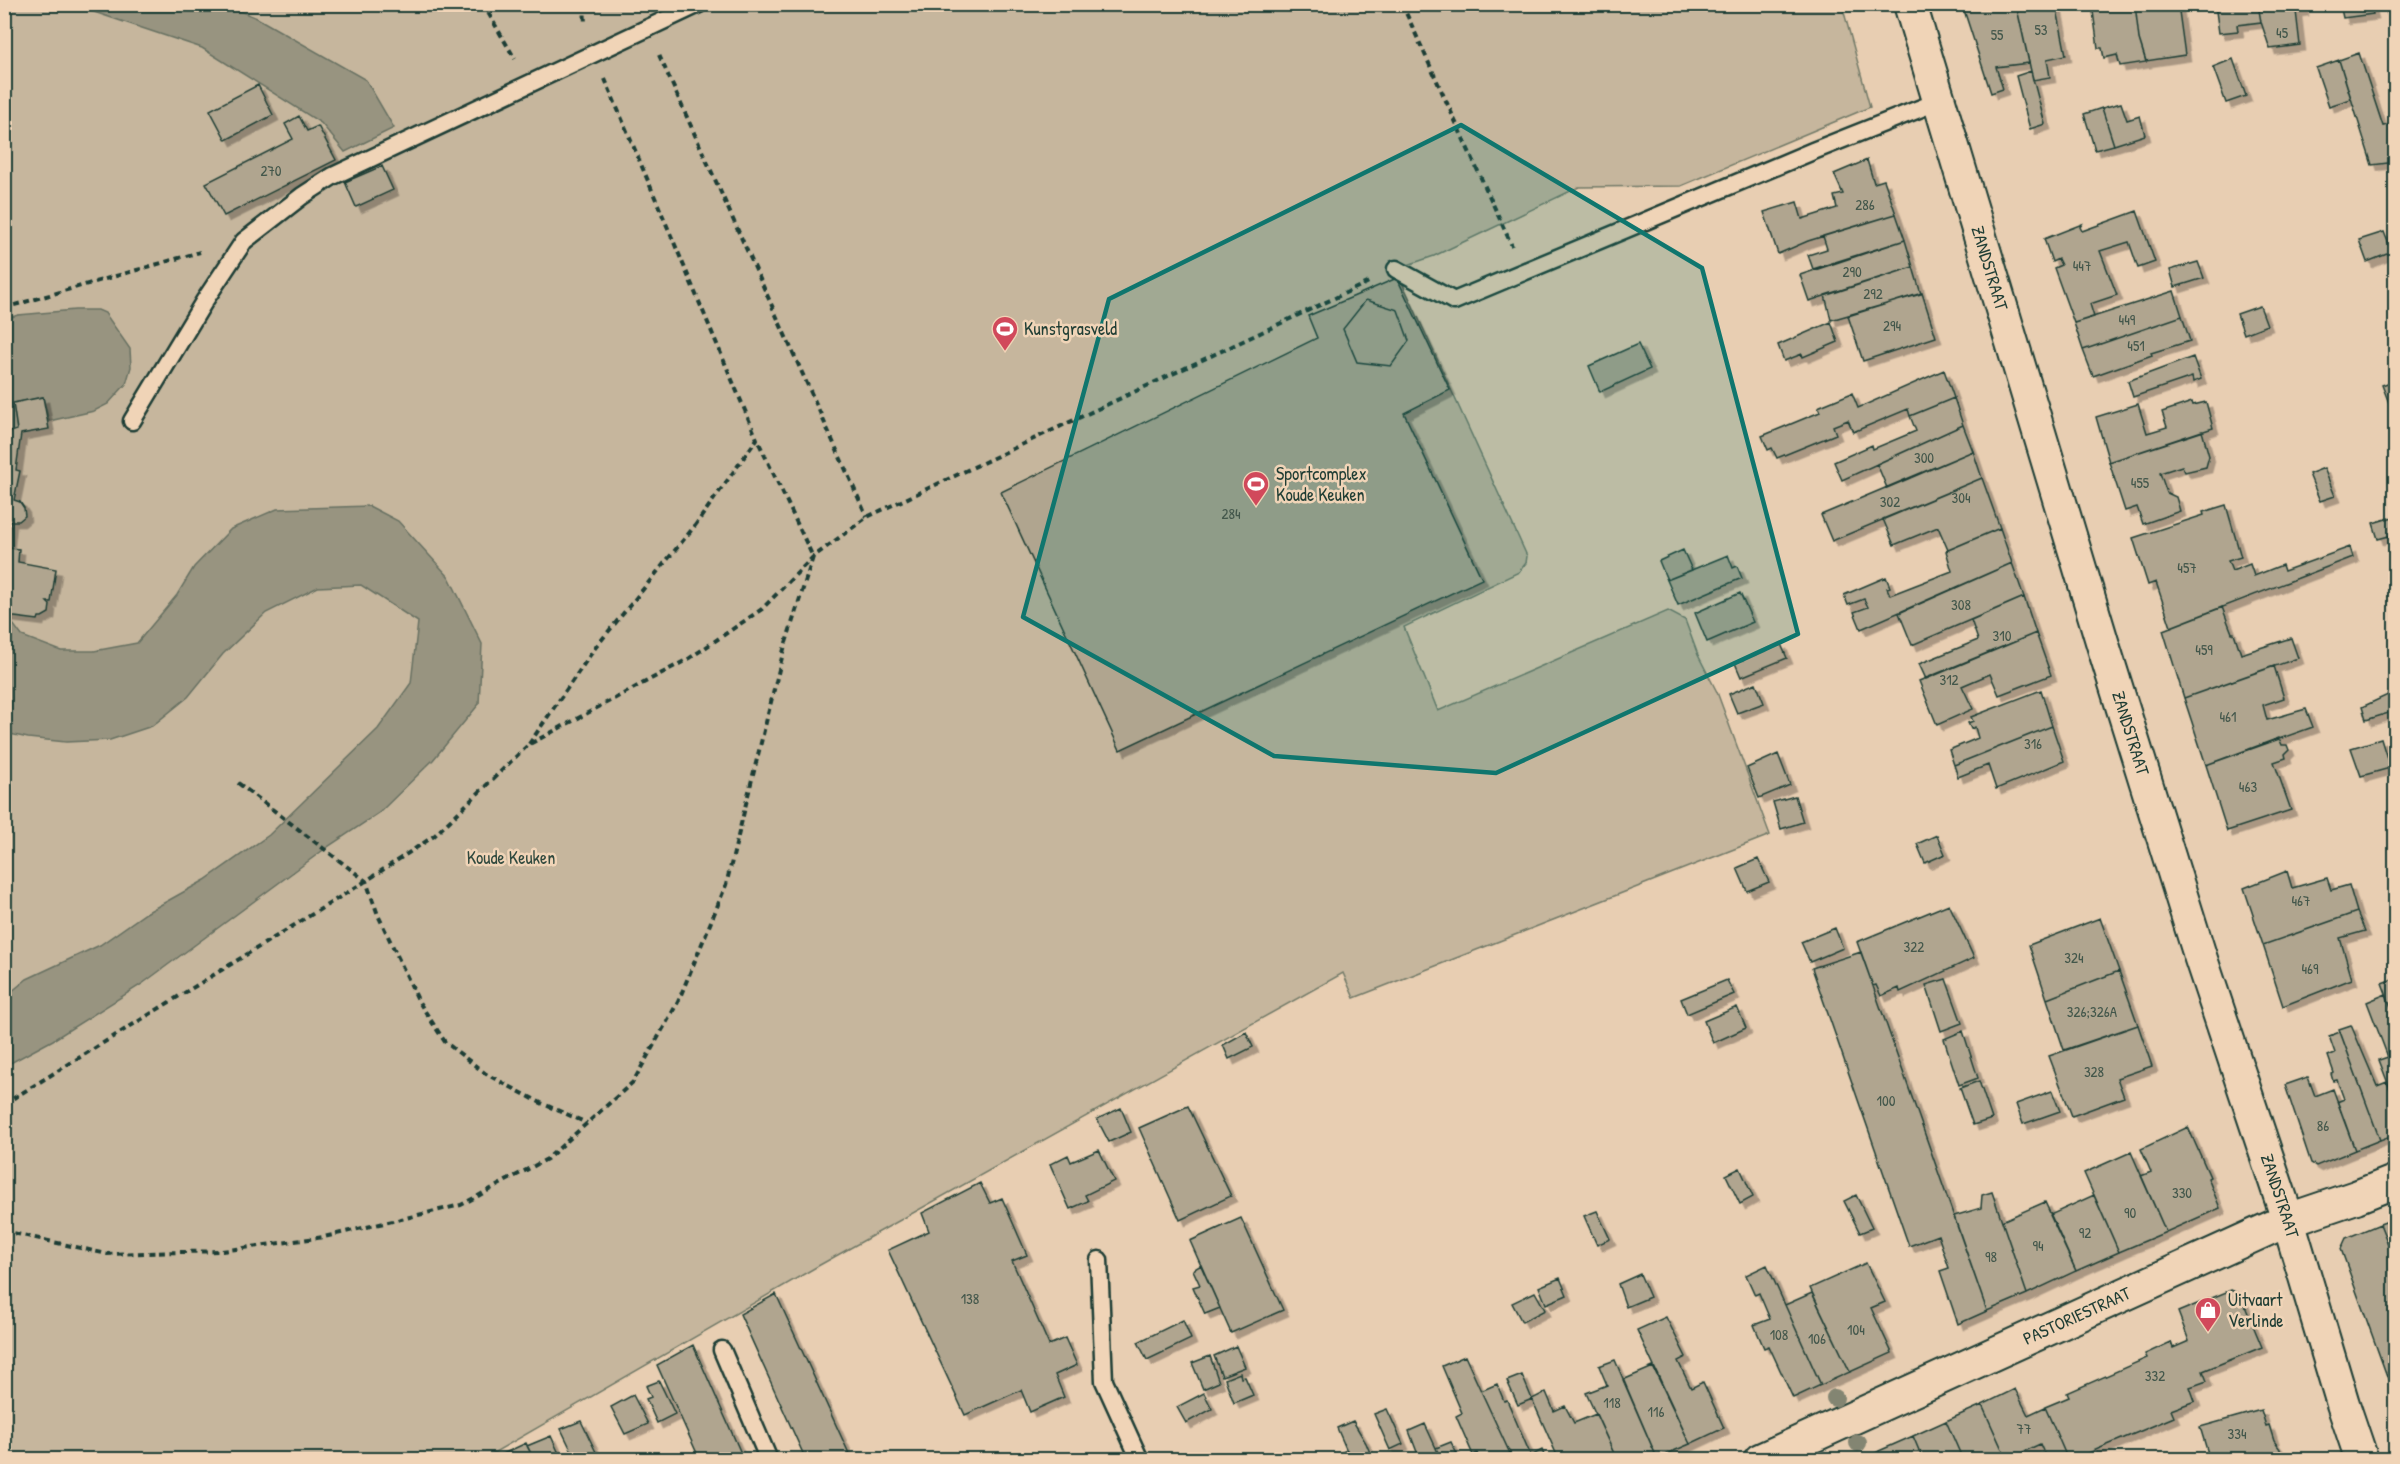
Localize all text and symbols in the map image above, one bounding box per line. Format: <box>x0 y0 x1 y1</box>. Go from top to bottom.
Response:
house number: 53 <box>2034 19 2048 40</box>
house number: 45 <box>2276 22 2289 43</box>
house number: 55 <box>1991 24 2004 45</box>
house number: 270 <box>260 160 282 181</box>
house number: 286 <box>1855 194 1875 215</box>
street label: ZANDSTRAAT <box>1966 223 2015 314</box>
house number: 447 <box>2073 255 2091 276</box>
house number: 290 <box>1842 261 1862 282</box>
house number: 292 <box>1863 283 1883 304</box>
house number: 449 <box>2119 309 2136 330</box>
sports icon: Kunstgrasveld <box>990 314 1020 352</box>
house number: 294 <box>1883 315 1901 336</box>
place label: Kunstgrasveld <box>1024 316 1117 341</box>
house number: 451 <box>2127 335 2145 356</box>
house number: 300 <box>1914 447 1934 468</box>
place label: Sportcomplex Koude Keuken <box>1276 461 1367 507</box>
sports icon: Sportcomplex Koude Keuken <box>1241 469 1271 507</box>
house number: 455 <box>2131 472 2150 493</box>
house number: 304 <box>1951 487 1971 508</box>
house number: 302 <box>1880 491 1900 512</box>
house number: 284 <box>1221 503 1241 524</box>
house number: 457 <box>2177 557 2197 578</box>
house number: 308 <box>1951 594 1971 615</box>
house number: 310 <box>1993 625 2012 646</box>
house number: 459 <box>2195 639 2213 660</box>
house number: 312 <box>1939 669 1959 690</box>
street label: ZANDSTRAAT <box>2106 688 2156 779</box>
house number: 461 <box>2219 706 2237 727</box>
house number: 316 <box>2024 733 2042 754</box>
house number: 463 <box>2239 776 2257 797</box>
park label: Koude Keuken <box>467 845 555 870</box>
house number: 467 <box>2291 890 2311 911</box>
house number: 322 <box>1904 936 1924 957</box>
house number: 324 <box>2064 947 2084 968</box>
house number: 469 <box>2301 958 2319 979</box>
house number: 326;326A <box>2067 1001 2118 1022</box>
house number: 328 <box>2084 1061 2104 1082</box>
house number: 100 <box>1877 1090 1896 1111</box>
house number: 86 <box>2317 1115 2329 1136</box>
street label: ZANDSTRAAT <box>2255 1150 2306 1241</box>
house number: 330 <box>2172 1182 2192 1203</box>
house number: 90 <box>2124 1202 2136 1223</box>
house number: 92 <box>2079 1222 2091 1243</box>
house number: 94 <box>2032 1235 2044 1256</box>
house number: 98 <box>1985 1246 1997 1267</box>
street label: PASTORIESTRAAT <box>2019 1280 2135 1351</box>
place label: Uitvaart Verlinde <box>2228 1287 2283 1333</box>
house number: 138 <box>961 1288 979 1309</box>
shop icon: Uitvaart Verlinde <box>2193 1295 2223 1333</box>
house number: 104 <box>1847 1319 1865 1340</box>
house number: 108 <box>1770 1324 1788 1345</box>
house number: 106 <box>1808 1328 1826 1349</box>
house number: 332 <box>2145 1365 2165 1386</box>
house number: 118 <box>1603 1392 1621 1413</box>
house number: 116 <box>1648 1401 1664 1422</box>
house number: 77 <box>2017 1418 2031 1439</box>
house number: 334 <box>2227 1423 2247 1444</box>

